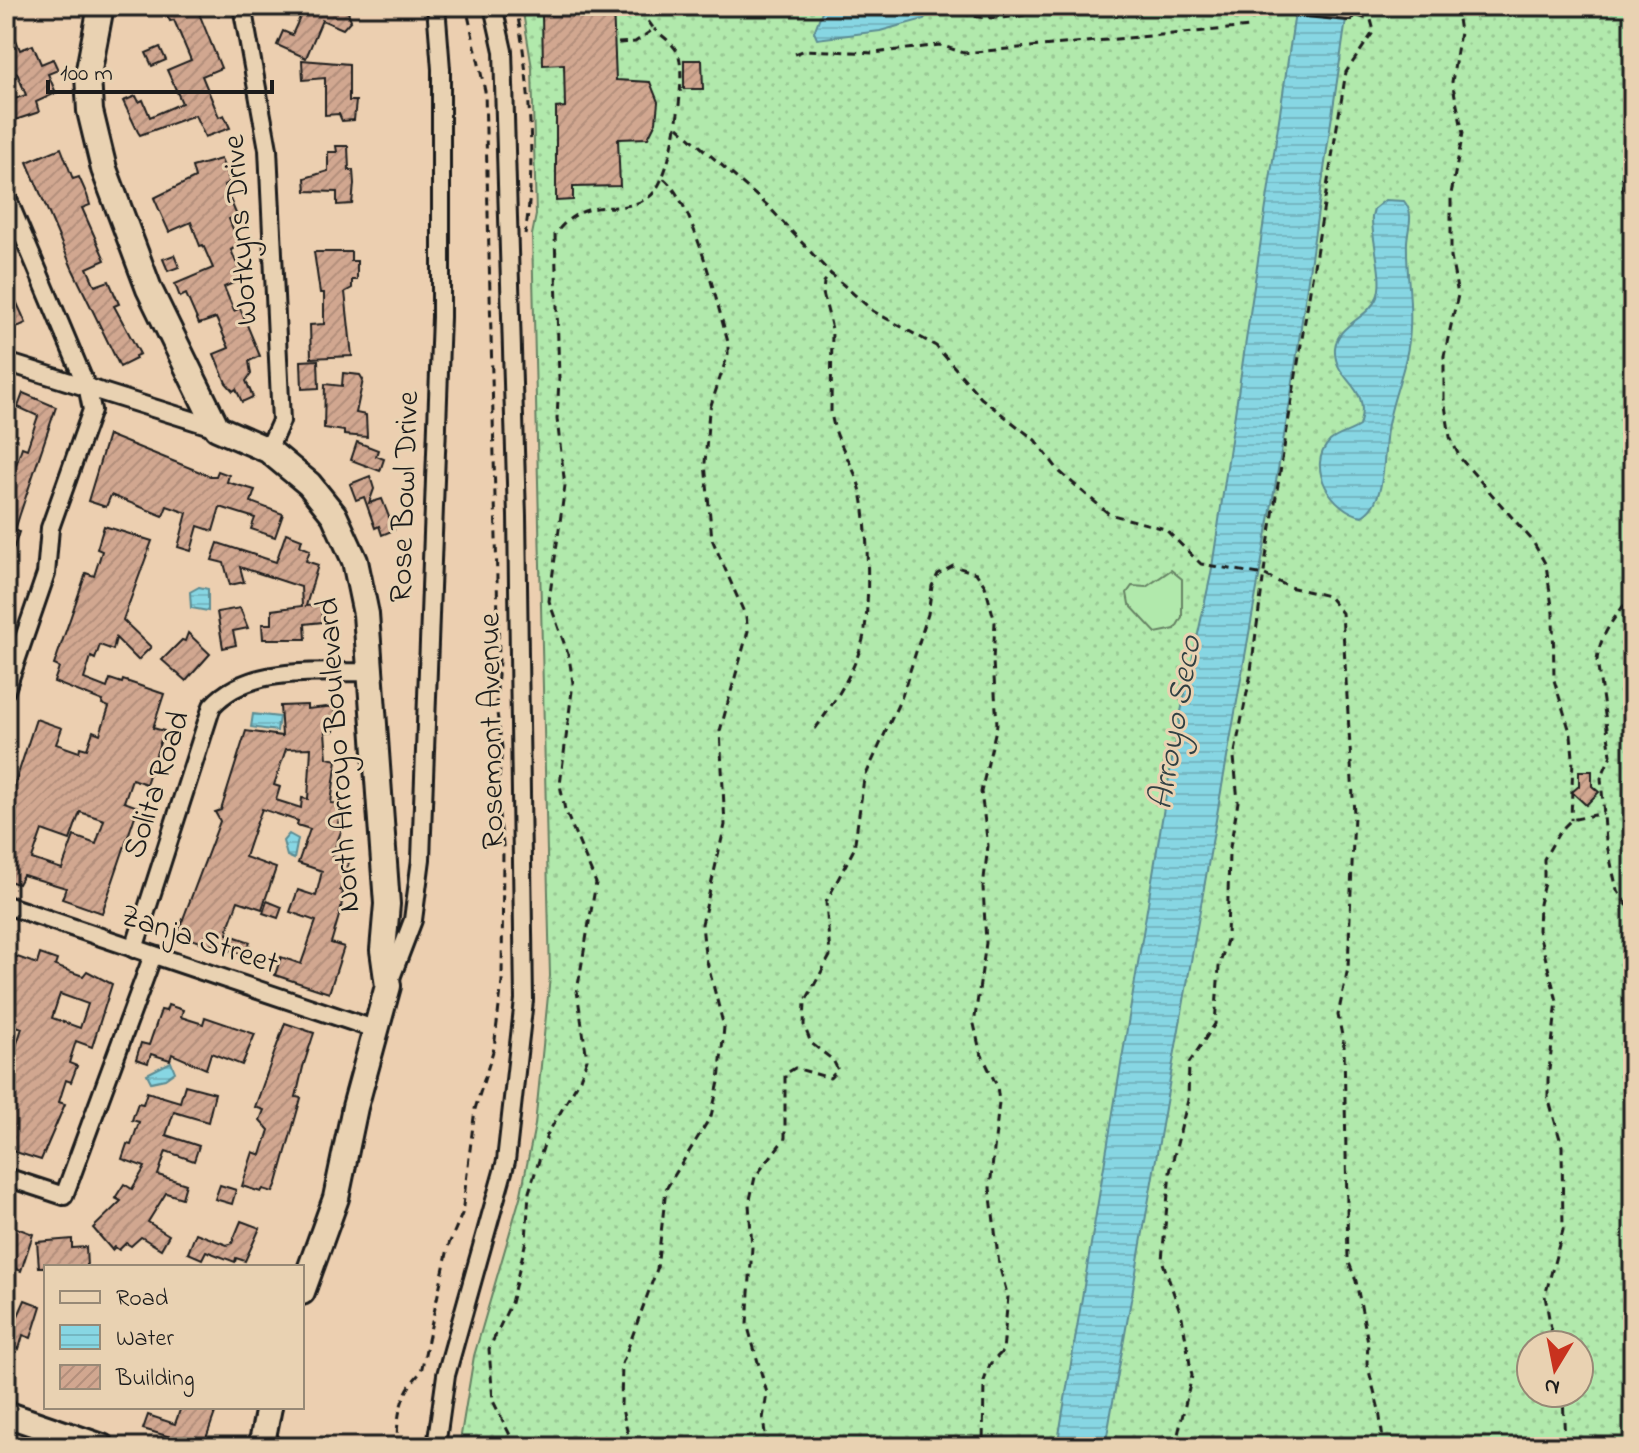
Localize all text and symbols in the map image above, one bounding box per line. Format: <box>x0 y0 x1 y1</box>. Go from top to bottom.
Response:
scale bar <box>48 44 272 94</box>
text: 100 m <box>60 57 113 92</box>
street label: Wotkyns Drive <box>212 132 272 327</box>
street label: Rose Bowl Drive <box>379 390 433 604</box>
street label: North Arroyo Boulevard <box>306 596 374 914</box>
street label: Rosemont Avenue <box>467 612 519 850</box>
water label: Arroyo Seco <box>1137 631 1217 814</box>
street label: Solita Road <box>112 705 204 865</box>
street label: Zanja Street <box>114 893 284 989</box>
legend <box>44 1265 304 1409</box>
text: Road <box>116 1282 169 1317</box>
text: Water <box>116 1322 174 1357</box>
north arrow <box>1515 1329 1595 1409</box>
text: Building <box>115 1362 195 1397</box>
text: N <box>1542 1369 1562 1403</box>

